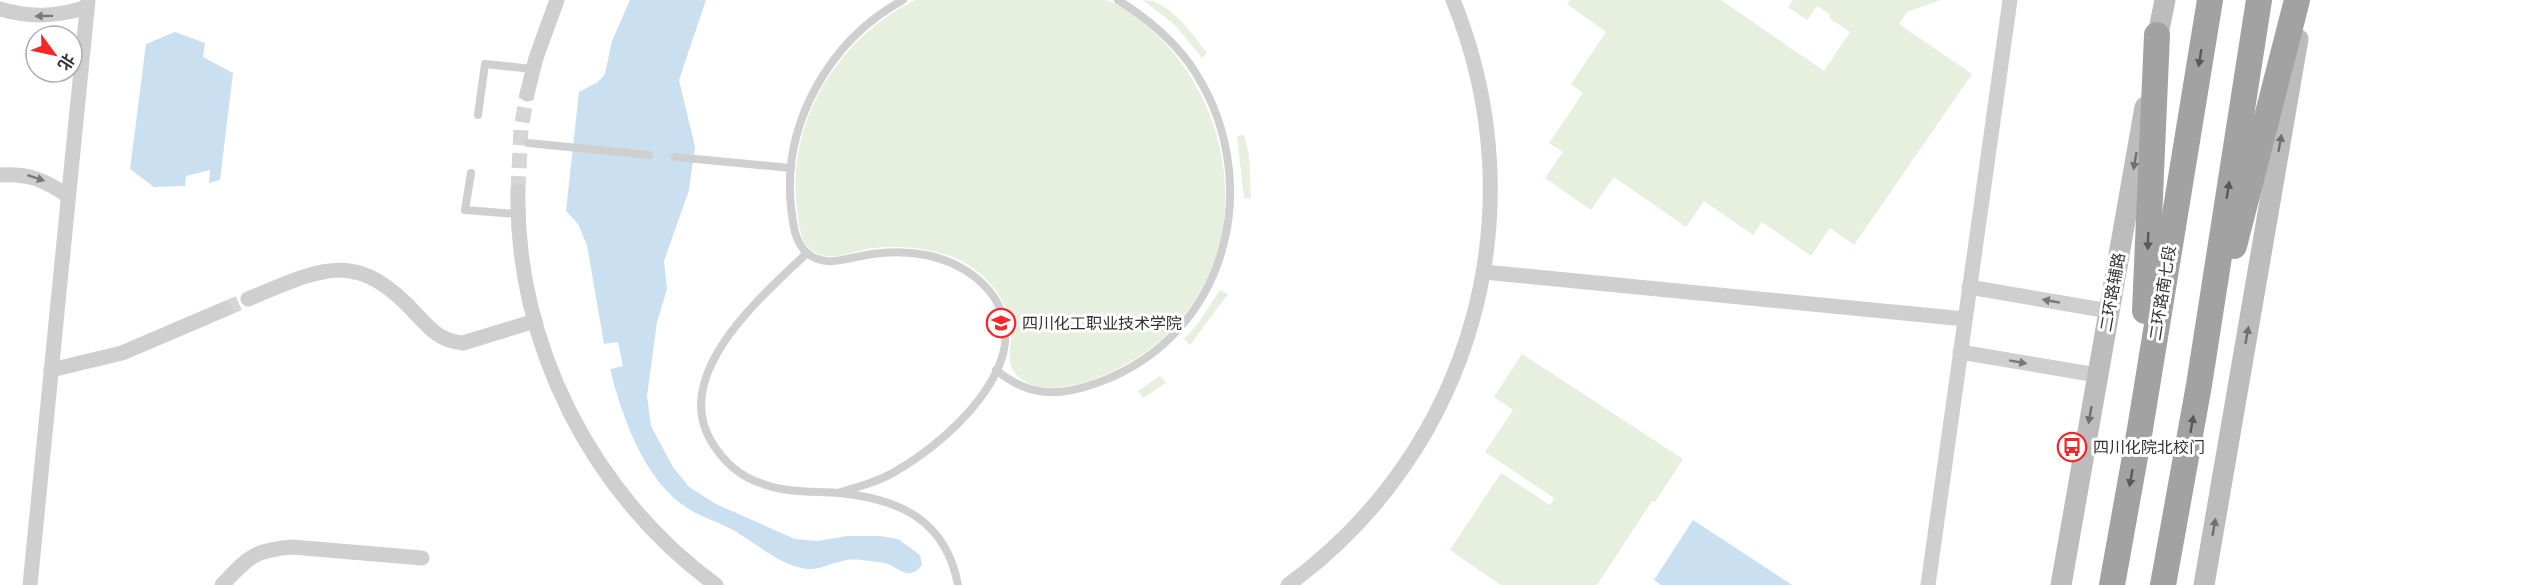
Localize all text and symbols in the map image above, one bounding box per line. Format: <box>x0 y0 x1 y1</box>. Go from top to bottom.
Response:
one-way arrow <box>34 11 53 20</box>
north arrow <box>24 24 84 84</box>
one-way arrow <box>2196 48 2205 67</box>
text: 北 <box>53 49 79 74</box>
one-way arrow <box>2276 133 2285 152</box>
one-way arrow <box>2130 151 2139 170</box>
one-way arrow <box>27 174 45 183</box>
one-way arrow <box>2224 180 2233 199</box>
one-way arrow <box>2144 231 2153 250</box>
street label: 二环路南七段 <box>2145 244 2180 342</box>
street label: 二环路辅路 <box>2095 251 2130 333</box>
one-way arrow <box>2041 296 2060 305</box>
school or university icon: 四川化工职业技术学院 <box>985 307 1017 339</box>
place label: 四川化工职业技术学院 <box>1022 313 1182 334</box>
one-way arrow <box>2243 326 2252 345</box>
one-way arrow <box>2009 357 2028 366</box>
one-way arrow <box>2086 406 2095 425</box>
one-way arrow <box>2188 414 2197 433</box>
bus stop icon: 四川化院北校门 <box>2056 431 2088 463</box>
place label: 四川化院北校门 <box>2093 437 2205 458</box>
one-way arrow <box>2127 469 2136 488</box>
one-way arrow <box>2209 518 2218 537</box>

